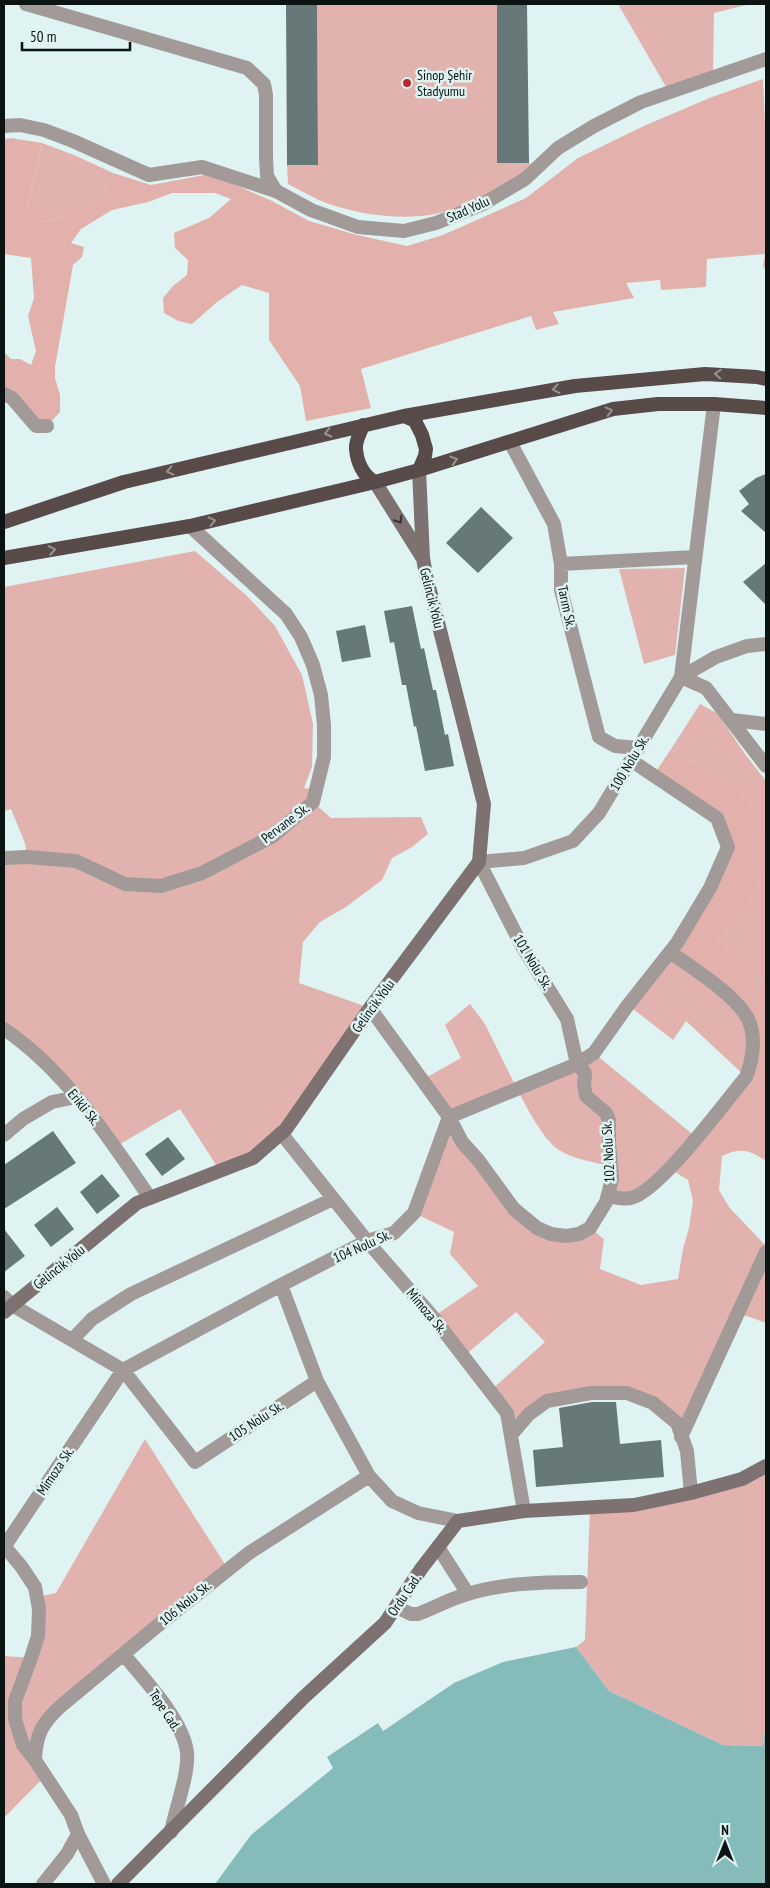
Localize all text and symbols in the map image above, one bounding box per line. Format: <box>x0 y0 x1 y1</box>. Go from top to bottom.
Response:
scale bar <box>22 20 130 52</box>
text: 50 m <box>30 27 56 46</box>
place label: Sinop Şehir Stadyumu <box>417 66 472 100</box>
marker: Sinop Şehir Stadyumu <box>401 77 413 89</box>
street label: Stad Yolu <box>444 192 492 226</box>
one-way arrow <box>714 369 722 380</box>
one-way arrow <box>552 383 561 393</box>
one-way arrow <box>605 406 613 417</box>
one-way arrow <box>324 427 333 438</box>
one-way arrow <box>449 455 458 465</box>
one-way arrow <box>166 465 175 476</box>
one-way arrow <box>393 515 402 524</box>
one-way arrow <box>207 516 216 527</box>
one-way arrow <box>47 545 56 555</box>
street label: Gelincik Yolu <box>416 566 448 630</box>
street label: Tarım Sk. <box>554 584 580 630</box>
street label: 100 Nolu Sk. <box>605 732 653 794</box>
street label: Pervane Sk. <box>257 799 313 847</box>
street label: 101 Nolu Sk. <box>509 931 557 993</box>
street label: Gelincik Yolu <box>348 976 398 1036</box>
street label: Erikli Sk. <box>64 1085 104 1129</box>
street label: 102 Nolu Sk. <box>597 1121 619 1183</box>
street label: 104 Nolu Sk. <box>330 1225 394 1267</box>
street label: Gelincik Yolu <box>29 1241 89 1293</box>
street label: Mimoza Sk. <box>403 1284 451 1338</box>
street label: 105 Nolu Sk. <box>225 1397 287 1445</box>
street label: Mimoza Sk. <box>32 1443 78 1499</box>
street label: Ordu Cad. <box>383 1570 425 1620</box>
street label: 106 Nolu Sk. <box>155 1577 215 1629</box>
street label: Tepe Cad. <box>145 1686 185 1734</box>
north arrow <box>700 1818 750 1868</box>
text: N <box>721 1821 729 1839</box>

